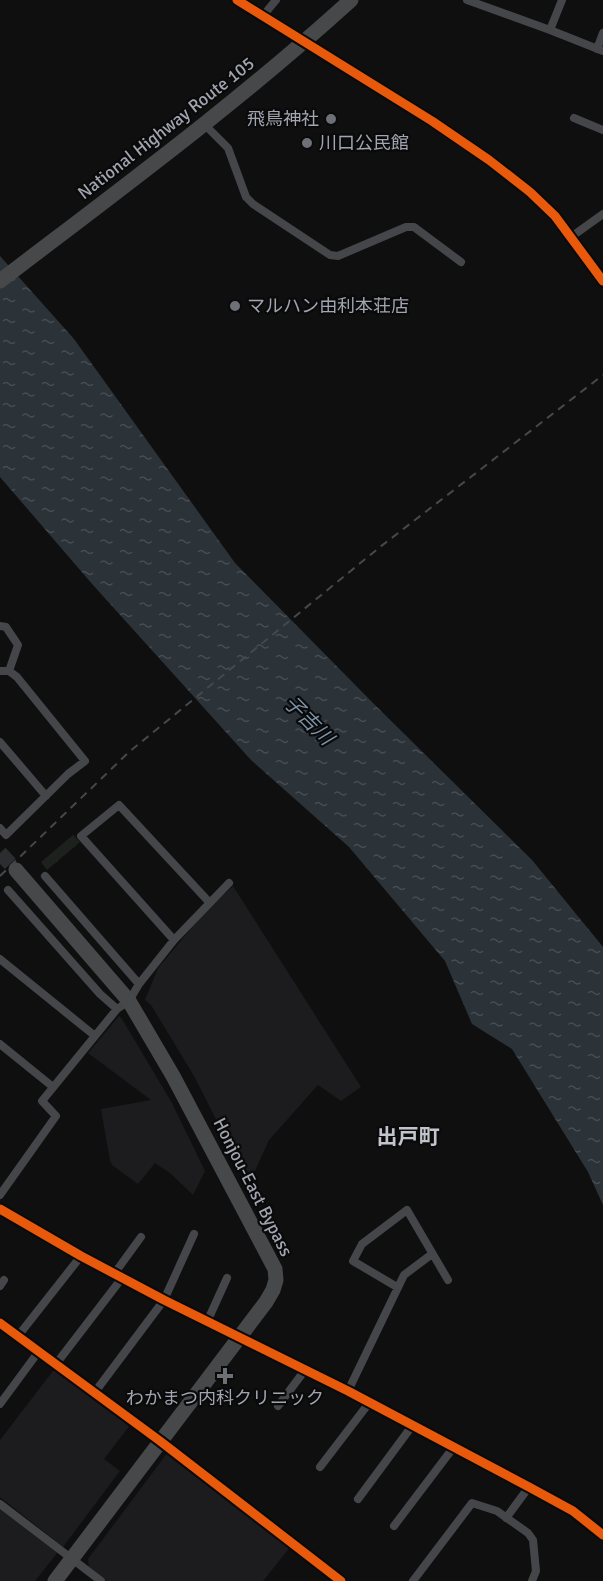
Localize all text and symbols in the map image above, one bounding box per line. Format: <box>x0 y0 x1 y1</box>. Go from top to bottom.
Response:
street label: National Highway Route 105 <box>73 52 259 204</box>
place label: 飛鳥神社 <box>247 108 319 130</box>
marker: 飛鳥神社 <box>324 112 338 126</box>
place label: 川口公民館 <box>319 132 409 154</box>
marker: 川口公民館 <box>300 136 314 150</box>
place label: マルハン由利本荘店 <box>247 295 409 317</box>
marker: マルハン由利本荘店 <box>228 299 242 313</box>
water label: 子吉川 <box>279 690 340 752</box>
street label: Honjou-East Bypass <box>209 1114 298 1260</box>
district label: 出戸町 <box>377 1124 440 1150</box>
marker: わかまつ内科クリニック <box>216 1367 234 1385</box>
place label: わかまつ内科クリニック <box>126 1387 324 1409</box>

